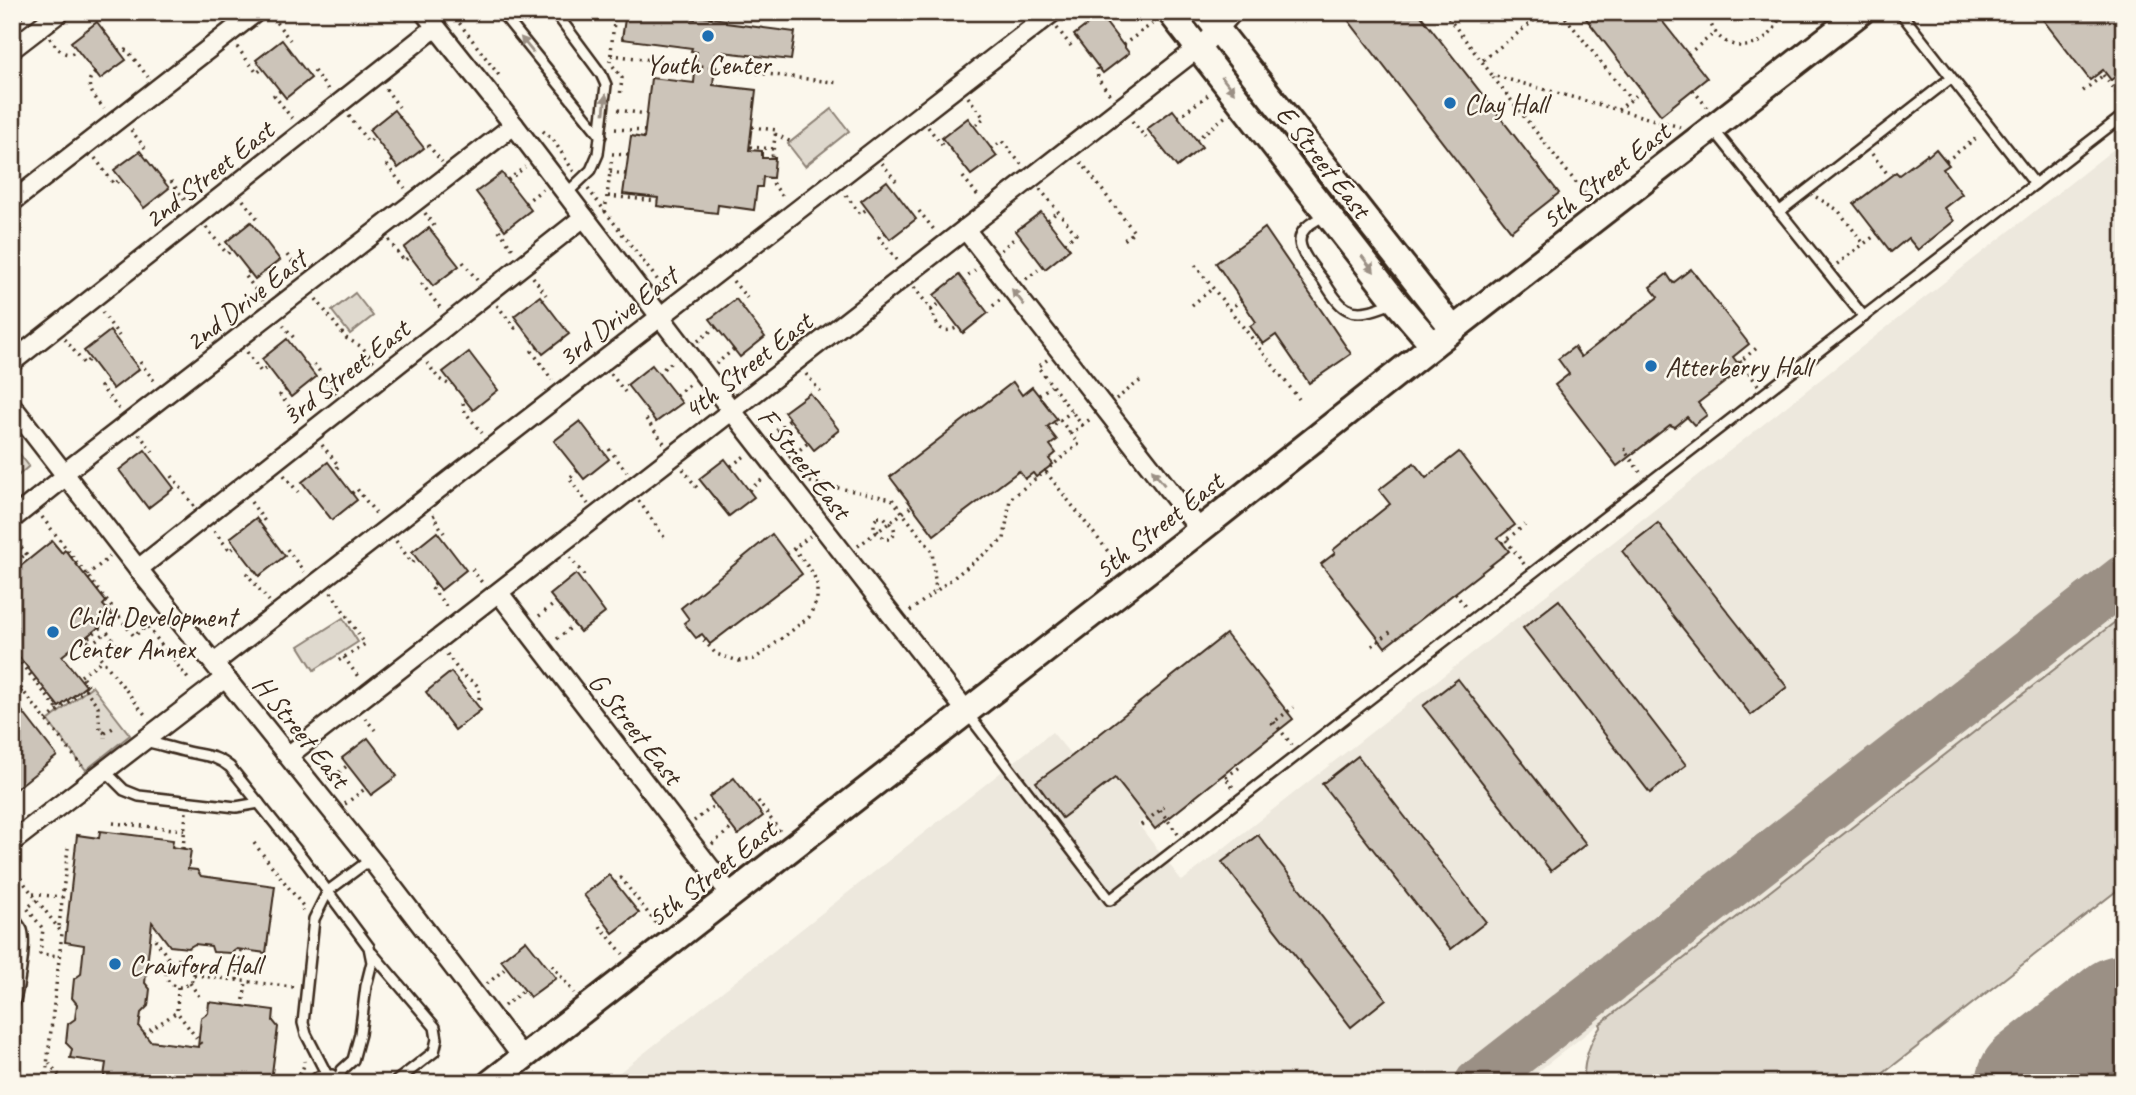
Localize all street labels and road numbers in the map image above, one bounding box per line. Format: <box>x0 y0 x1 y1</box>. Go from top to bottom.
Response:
street label: E Street East <box>1268 98 1380 227</box>
street label: 2nd Street East <box>136 111 282 236</box>
street label: 5th Street East <box>1534 113 1679 236</box>
street label: 2nd Drive East <box>177 240 316 359</box>
street label: 3rd Drive East <box>550 256 687 374</box>
street label: 4th Street East <box>676 303 821 426</box>
street label: 3rd Street East <box>274 310 418 433</box>
street label: F Street East <box>750 401 861 528</box>
street label: 5th Street East <box>1087 463 1232 586</box>
street label: G Street East <box>581 665 692 794</box>
street label: H Street East <box>246 668 359 797</box>
street label: 5th Street East <box>640 811 785 934</box>

